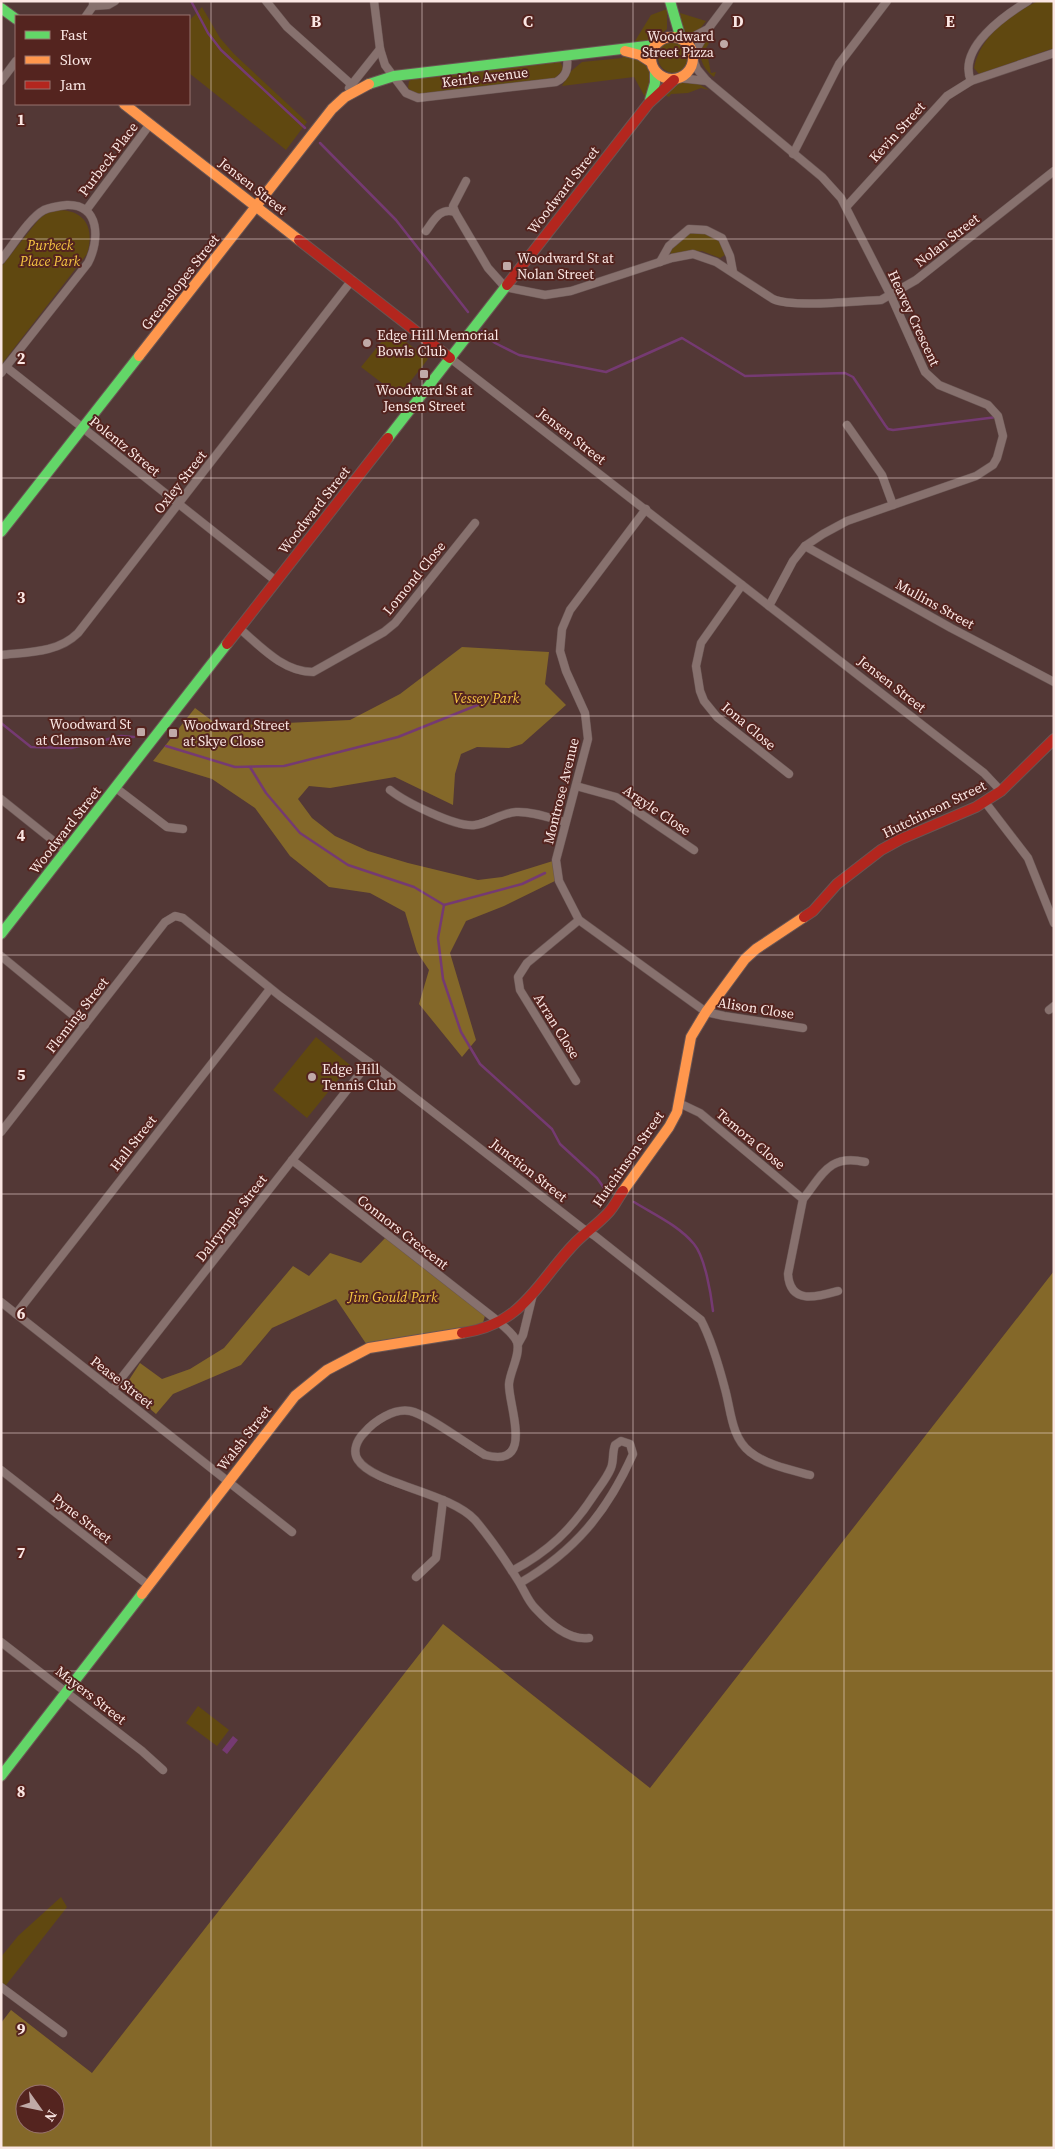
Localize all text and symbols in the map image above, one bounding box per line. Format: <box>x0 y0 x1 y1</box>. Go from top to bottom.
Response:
text: B <box>311 10 322 32</box>
text: C <box>523 10 533 32</box>
text: D <box>732 10 744 32</box>
text: E <box>945 10 955 32</box>
legend <box>15 15 190 105</box>
text: Fast <box>60 24 87 45</box>
place label: Woodward Street Pizza <box>642 26 715 62</box>
marker: Woodward Street Pizza <box>718 38 730 50</box>
text: Slow <box>60 49 92 70</box>
street label: Keirle Avenue <box>441 62 529 92</box>
text: Jam <box>59 74 87 95</box>
street label: Kevin Street <box>864 97 930 167</box>
text: 1 <box>17 108 25 130</box>
street label: Purbeck Place <box>73 118 143 200</box>
street label: Woodward Street <box>522 142 604 238</box>
street label: Jensen Street <box>214 152 292 219</box>
street label: Nolan Street <box>911 208 984 271</box>
street label: Greenslopes Street <box>136 230 224 334</box>
park label: Purbeck Place Park <box>19 235 81 271</box>
place label: Woodward St at Nolan Street <box>517 248 614 284</box>
marker: Woodward St at Nolan Street <box>501 260 513 272</box>
street label: Heavey Crescent <box>883 267 945 370</box>
place label: Edge Hill Memorial Bowls Club <box>377 325 499 361</box>
marker: Edge Hill Memorial Bowls Club <box>361 337 373 349</box>
text: 2 <box>17 347 26 369</box>
marker: Woodward St at Jensen Street <box>418 368 430 380</box>
place label: Woodward St at Jensen Street <box>376 380 473 416</box>
street label: Jensen Street <box>533 402 611 469</box>
street label: Polentz Street <box>85 411 165 481</box>
street label: Oxley Street <box>149 446 211 518</box>
street label: Woodward Street <box>273 462 355 558</box>
street label: Lomond Close <box>378 537 450 619</box>
street label: Mullins Street <box>892 574 978 634</box>
text: 3 <box>17 586 26 608</box>
street label: Jensen Street <box>853 650 931 717</box>
park label: Vessey Park <box>453 688 519 708</box>
street label: Iona Close <box>718 697 780 755</box>
place label: Woodward St at Clemson Ave <box>35 714 131 750</box>
place label: Woodward Street at Skye Close <box>183 715 290 751</box>
marker: Woodward St at Clemson Ave <box>135 726 147 738</box>
marker: Woodward Street at Skye Close <box>167 727 179 739</box>
street label: Montrose Avenue <box>538 736 584 846</box>
street label: Hutchinson Street <box>879 775 990 843</box>
street label: Argyle Close <box>619 780 695 840</box>
street label: Woodward Street <box>24 782 106 878</box>
text: 4 <box>17 824 26 846</box>
street label: Fleming Street <box>41 972 113 1057</box>
street label: Arran Close <box>529 989 585 1063</box>
street label: Alison Close <box>716 992 796 1024</box>
place label: Edge Hill Tennis Club <box>322 1059 396 1095</box>
text: 5 <box>17 1063 26 1085</box>
marker: Edge Hill Tennis Club <box>306 1071 318 1083</box>
street label: Temora Close <box>712 1104 790 1174</box>
street label: Hutchinson Street <box>587 1107 669 1211</box>
street label: Hall Street <box>105 1111 161 1175</box>
street label: Junction Street <box>486 1133 572 1207</box>
street label: Dalrymple Street <box>191 1170 272 1266</box>
street label: Connors Crescent <box>353 1190 453 1274</box>
park label: Jim Gould Park <box>347 1287 438 1307</box>
text: 6 <box>17 1302 26 1324</box>
street label: Pease Street <box>86 1351 158 1413</box>
street label: Walsh Street <box>212 1401 276 1475</box>
street label: Pyne Street <box>48 1488 116 1548</box>
text: 7 <box>17 1541 26 1563</box>
street label: Mayers Street <box>51 1661 131 1729</box>
text: 8 <box>17 1780 25 1802</box>
text: 9 <box>17 2018 26 2040</box>
north arrow <box>15 2084 65 2134</box>
text: N <box>40 2106 62 2126</box>

